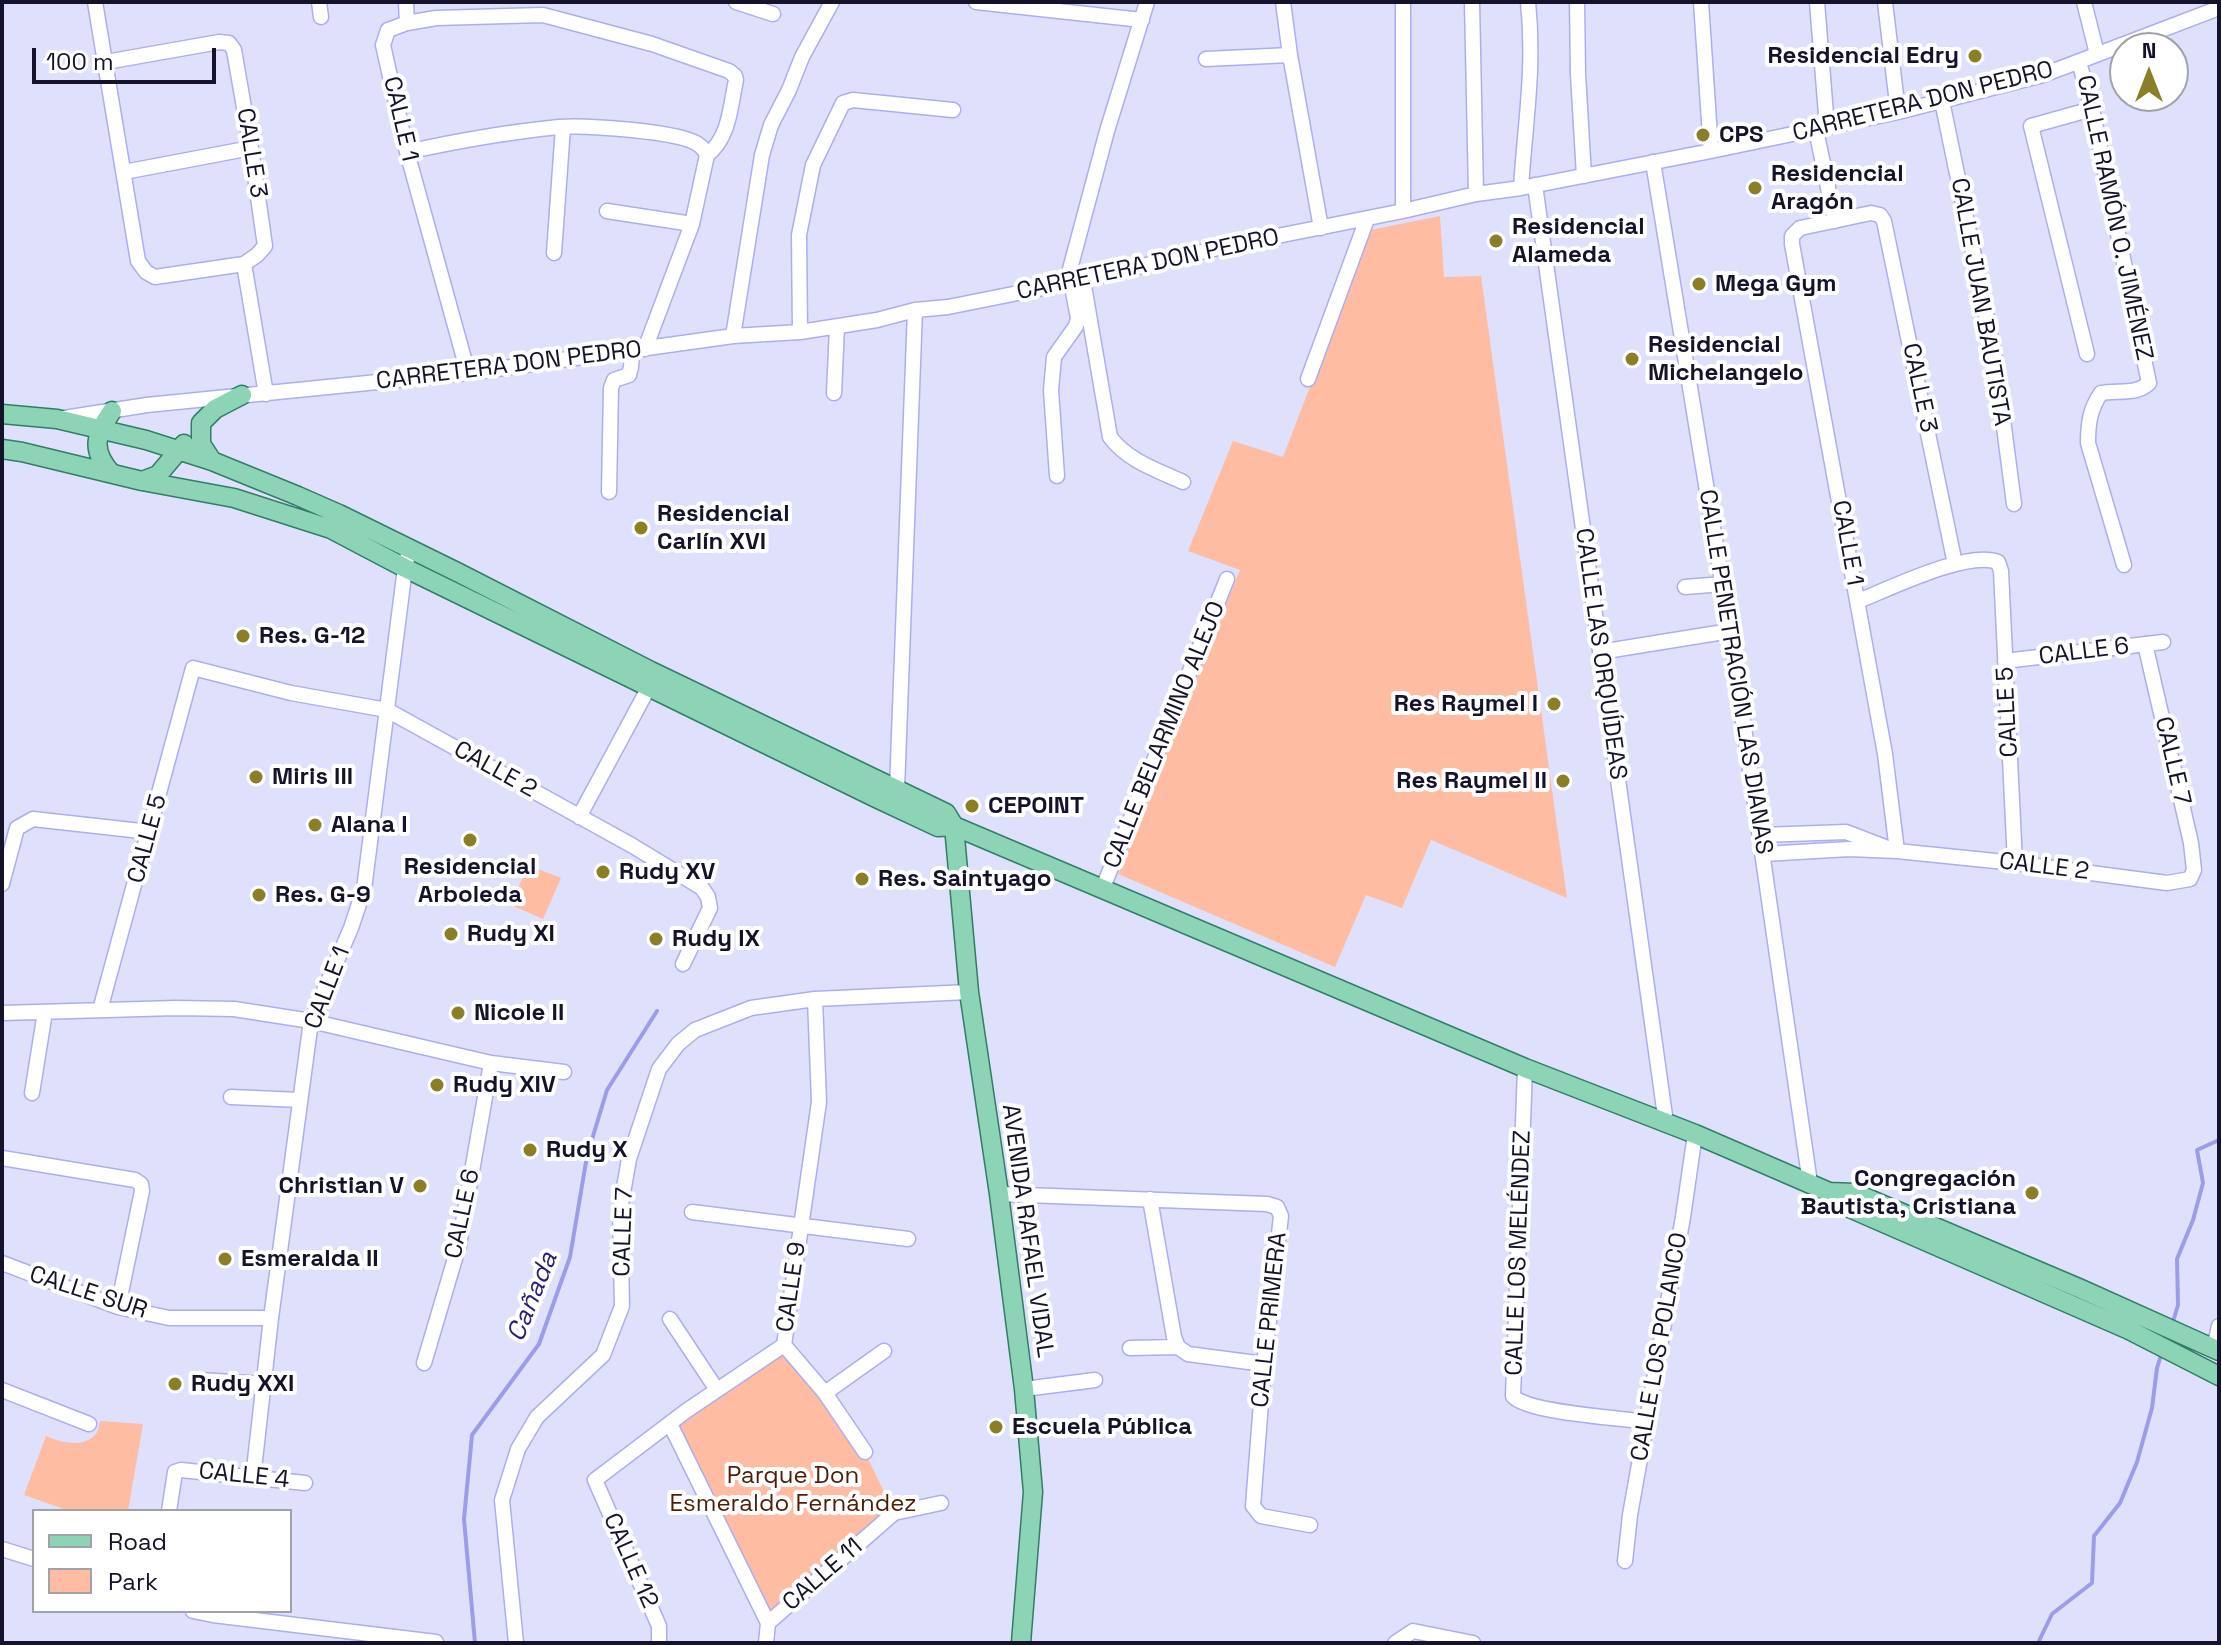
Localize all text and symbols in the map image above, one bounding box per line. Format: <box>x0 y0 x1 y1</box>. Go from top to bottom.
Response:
scale bar <box>36 32 220 82</box>
north arrow <box>2109 32 2189 112</box>
text: N <box>2142 36 2156 64</box>
place label: Residencial Edry <box>1767 42 1959 70</box>
text: 100 m <box>46 46 114 77</box>
marker: Residencial Edry <box>1966 47 1984 65</box>
street label: CARRETERA DON PEDRO <box>1790 56 2056 148</box>
street label: CALLE RAMÓN O. JIMÉNEZ <box>2070 73 2158 363</box>
street label: CALLE 1 <box>376 74 424 164</box>
street label: CALLE 3 <box>230 106 272 200</box>
place label: CPS <box>1719 121 1763 149</box>
marker: CPS <box>1694 126 1712 144</box>
place label: Residencial Aragón <box>1771 160 1904 216</box>
street label: CALLE JUAN BAUTISTA <box>1944 176 2016 428</box>
marker: Residencial Aragón <box>1746 179 1764 197</box>
place label: Residencial Alameda <box>1512 213 1645 269</box>
street label: CARRETERA DON PEDRO <box>1014 223 1282 307</box>
marker: Residencial Alameda <box>1487 232 1505 250</box>
place label: Mega Gym <box>1715 270 1836 298</box>
marker: Mega Gym <box>1690 275 1708 293</box>
place label: Residencial Michelangelo <box>1648 331 1804 387</box>
street label: CARRETERA DON PEDRO <box>375 335 643 397</box>
street label: CALLE 3 <box>1895 341 1943 435</box>
marker: Residencial Michelangelo <box>1623 350 1641 368</box>
street label: CALLE PENETRACIÓN LAS DIANAS <box>1692 488 1778 856</box>
street label: CALLE 1 <box>1825 498 1869 588</box>
place label: Residencial Carlín XVI <box>657 500 790 556</box>
marker: Residencial Carlín XVI <box>632 519 650 537</box>
street label: CALLE LAS ORQUÍDEAS <box>1568 526 1632 782</box>
street label: CALLE BELARMINO ALEJO <box>1098 597 1232 873</box>
place label: Res. G-12 <box>259 622 365 650</box>
marker: Res. G-12 <box>234 627 252 645</box>
street label: CALLE 6 <box>2037 632 2131 672</box>
street label: CALLE 5 <box>1991 666 2025 758</box>
place label: Res Raymel I <box>1394 690 1538 718</box>
marker: Res Raymel I <box>1545 695 1563 713</box>
street label: CALLE 7 <box>2148 714 2196 808</box>
street label: CALLE 2 <box>448 735 542 805</box>
place label: Miris III <box>272 763 353 791</box>
place label: Res Raymel II <box>1396 767 1547 795</box>
marker: Miris III <box>247 768 265 786</box>
marker: Res Raymel II <box>1554 772 1572 790</box>
street label: CALLE 5 <box>122 792 174 886</box>
place label: CEPOINT <box>988 792 1084 820</box>
marker: CEPOINT <box>963 797 981 815</box>
place label: Alana I <box>331 811 408 839</box>
marker: Alana I <box>306 816 324 834</box>
marker: Residencial Arboleda <box>461 831 479 849</box>
street label: CALLE 2 <box>1997 847 2091 887</box>
place label: Residencial Arboleda <box>404 853 536 909</box>
place label: Rudy XV <box>619 858 715 886</box>
marker: Rudy XV <box>594 863 612 881</box>
place label: Res. Saintyago <box>878 865 1051 893</box>
marker: Res. Saintyago <box>853 870 871 888</box>
place label: Res. G-9 <box>275 881 371 909</box>
marker: Res. G-9 <box>250 886 268 904</box>
place label: Rudy XI <box>467 920 555 948</box>
marker: Rudy XI <box>442 925 460 943</box>
place label: Rudy IX <box>672 925 760 953</box>
marker: Rudy IX <box>647 930 665 948</box>
street label: CALLE 1 <box>299 943 357 1033</box>
place label: Nicole II <box>474 999 564 1027</box>
marker: Nicole II <box>449 1004 467 1022</box>
place label: Rudy XIV <box>453 1071 556 1099</box>
marker: Rudy XIV <box>428 1076 446 1094</box>
street label: AVENIDA RAFAEL VIDAL <box>995 1102 1059 1360</box>
street label: CALLE LOS MELÉNDEZ <box>1500 1130 1538 1376</box>
place label: Rudy X <box>546 1136 628 1164</box>
marker: Rudy X <box>521 1141 539 1159</box>
place label: Congregación Bautista, Cristiana <box>1801 1165 2016 1221</box>
street label: CALLE 6 <box>439 1167 487 1261</box>
place label: Christian V <box>279 1172 404 1200</box>
marker: Christian V <box>411 1177 429 1195</box>
marker: Congregación Bautista, Cristiana <box>2023 1184 2041 1202</box>
street label: CALLE 7 <box>608 1187 640 1277</box>
street label: CALLE LOS POLANCO <box>1626 1230 1694 1464</box>
street label: CALLE PRIMERA <box>1246 1231 1294 1409</box>
street label: CALLE 9 <box>771 1240 813 1334</box>
place label: Esmeralda II <box>241 1245 379 1273</box>
water label: Cañada <box>501 1248 565 1346</box>
marker: Esmeralda II <box>216 1250 234 1268</box>
street label: CALLE SUR <box>25 1260 151 1326</box>
place label: Rudy XXI <box>191 1370 294 1398</box>
marker: Rudy XXI <box>166 1375 184 1393</box>
place label: Escuela Pública <box>1012 1413 1192 1441</box>
marker: Escuela Pública <box>987 1418 1005 1436</box>
street label: CALLE 4 <box>197 1457 291 1495</box>
park label: Parque Don Esmeraldo Fernández <box>670 1462 916 1518</box>
legend <box>32 1509 292 1613</box>
street label: CALLE 12 <box>596 1509 664 1613</box>
text: Road <box>108 1526 167 1557</box>
street label: CALLE 11 <box>777 1533 869 1617</box>
text: Park <box>108 1566 158 1597</box>

